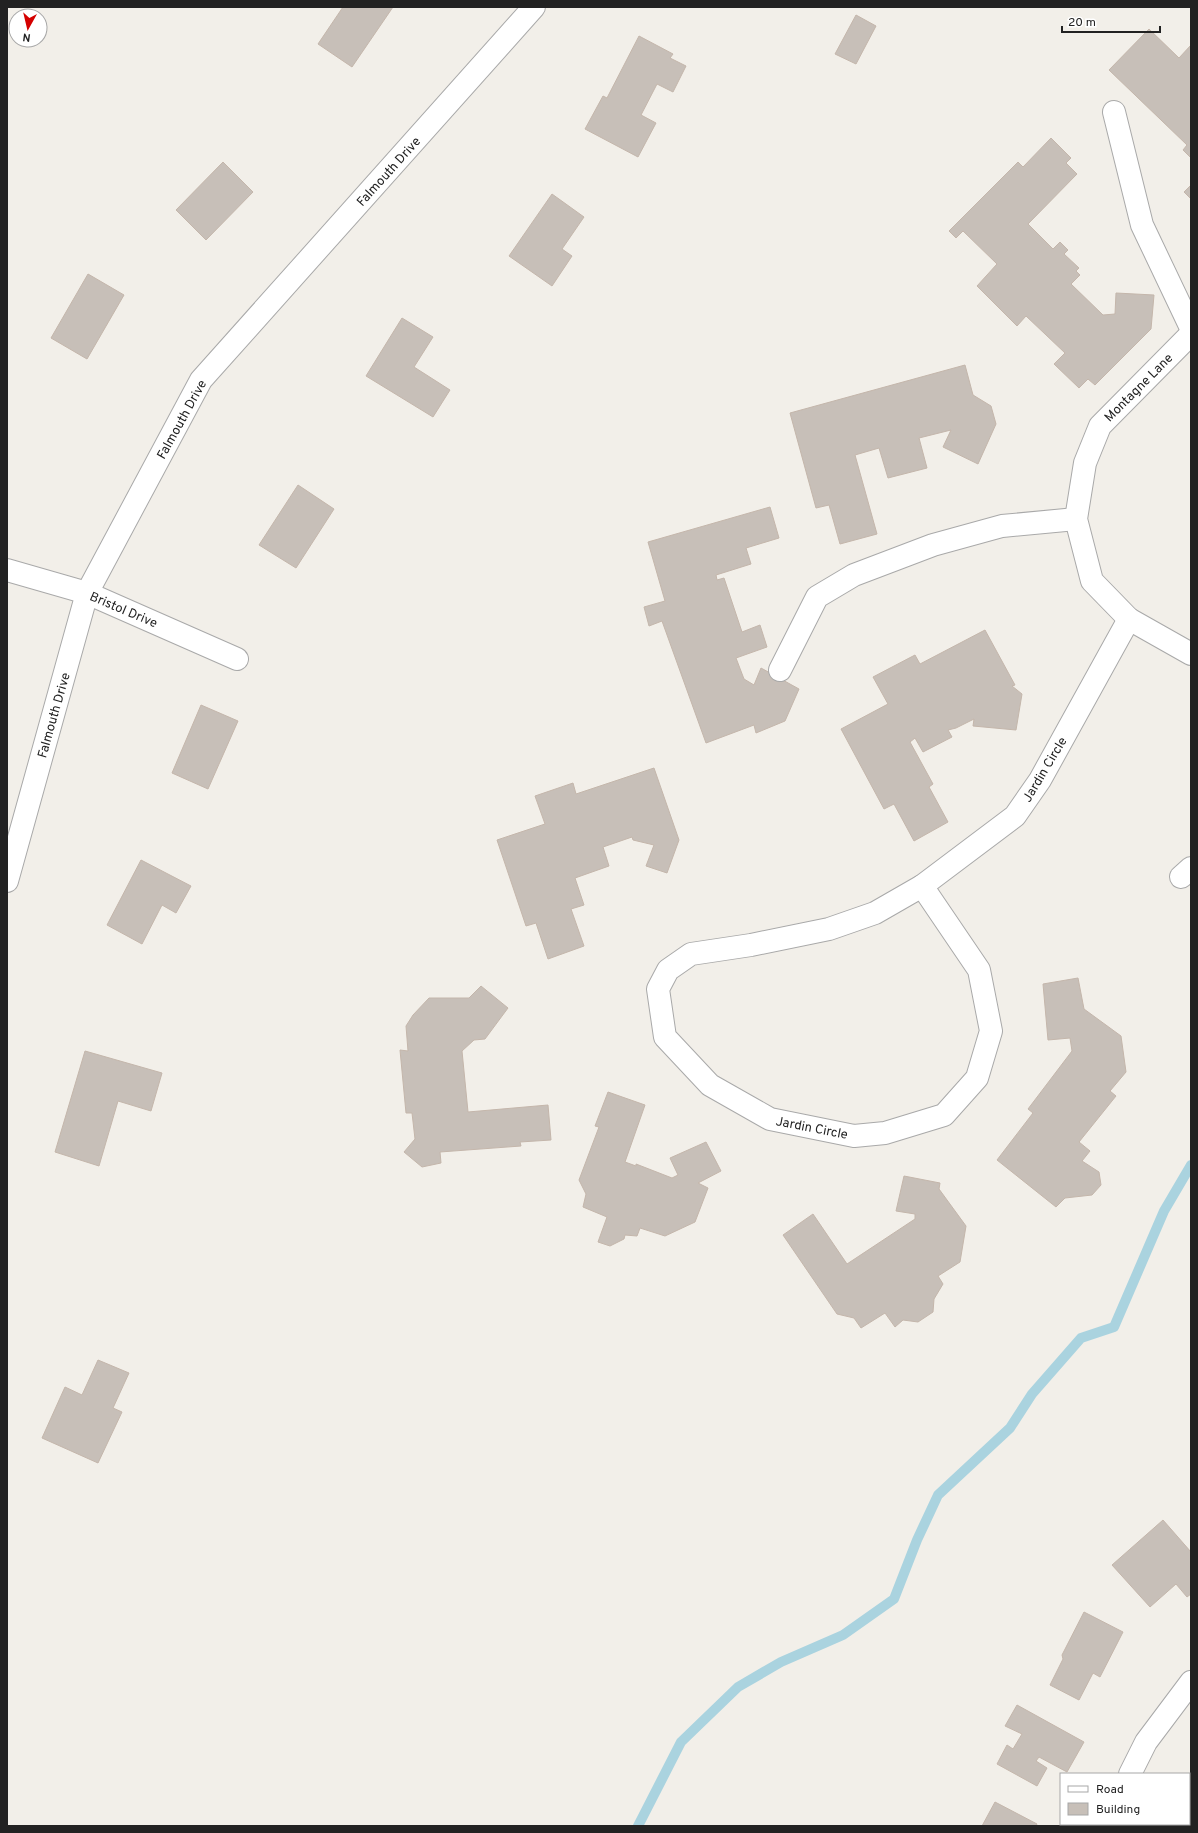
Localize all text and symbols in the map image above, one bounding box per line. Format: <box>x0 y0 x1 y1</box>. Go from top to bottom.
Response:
north arrow <box>8 8 48 48</box>
scale bar <box>1062 8 1160 34</box>
text: 20 m <box>1068 15 1096 31</box>
text: N <box>22 29 32 44</box>
street label: Falmouth Drive <box>354 134 425 210</box>
street label: Montagne Lane <box>1102 351 1177 426</box>
street label: Falmouth Drive <box>154 378 211 462</box>
street label: Bristol Drive <box>87 589 160 632</box>
street label: Falmouth Drive <box>35 671 75 760</box>
street label: Jardin Circle <box>1020 735 1071 806</box>
street label: Jardin Circle <box>774 1114 849 1144</box>
legend <box>1060 1773 1190 1825</box>
text: Road <box>1096 1782 1124 1798</box>
text: Building <box>1096 1802 1140 1818</box>

